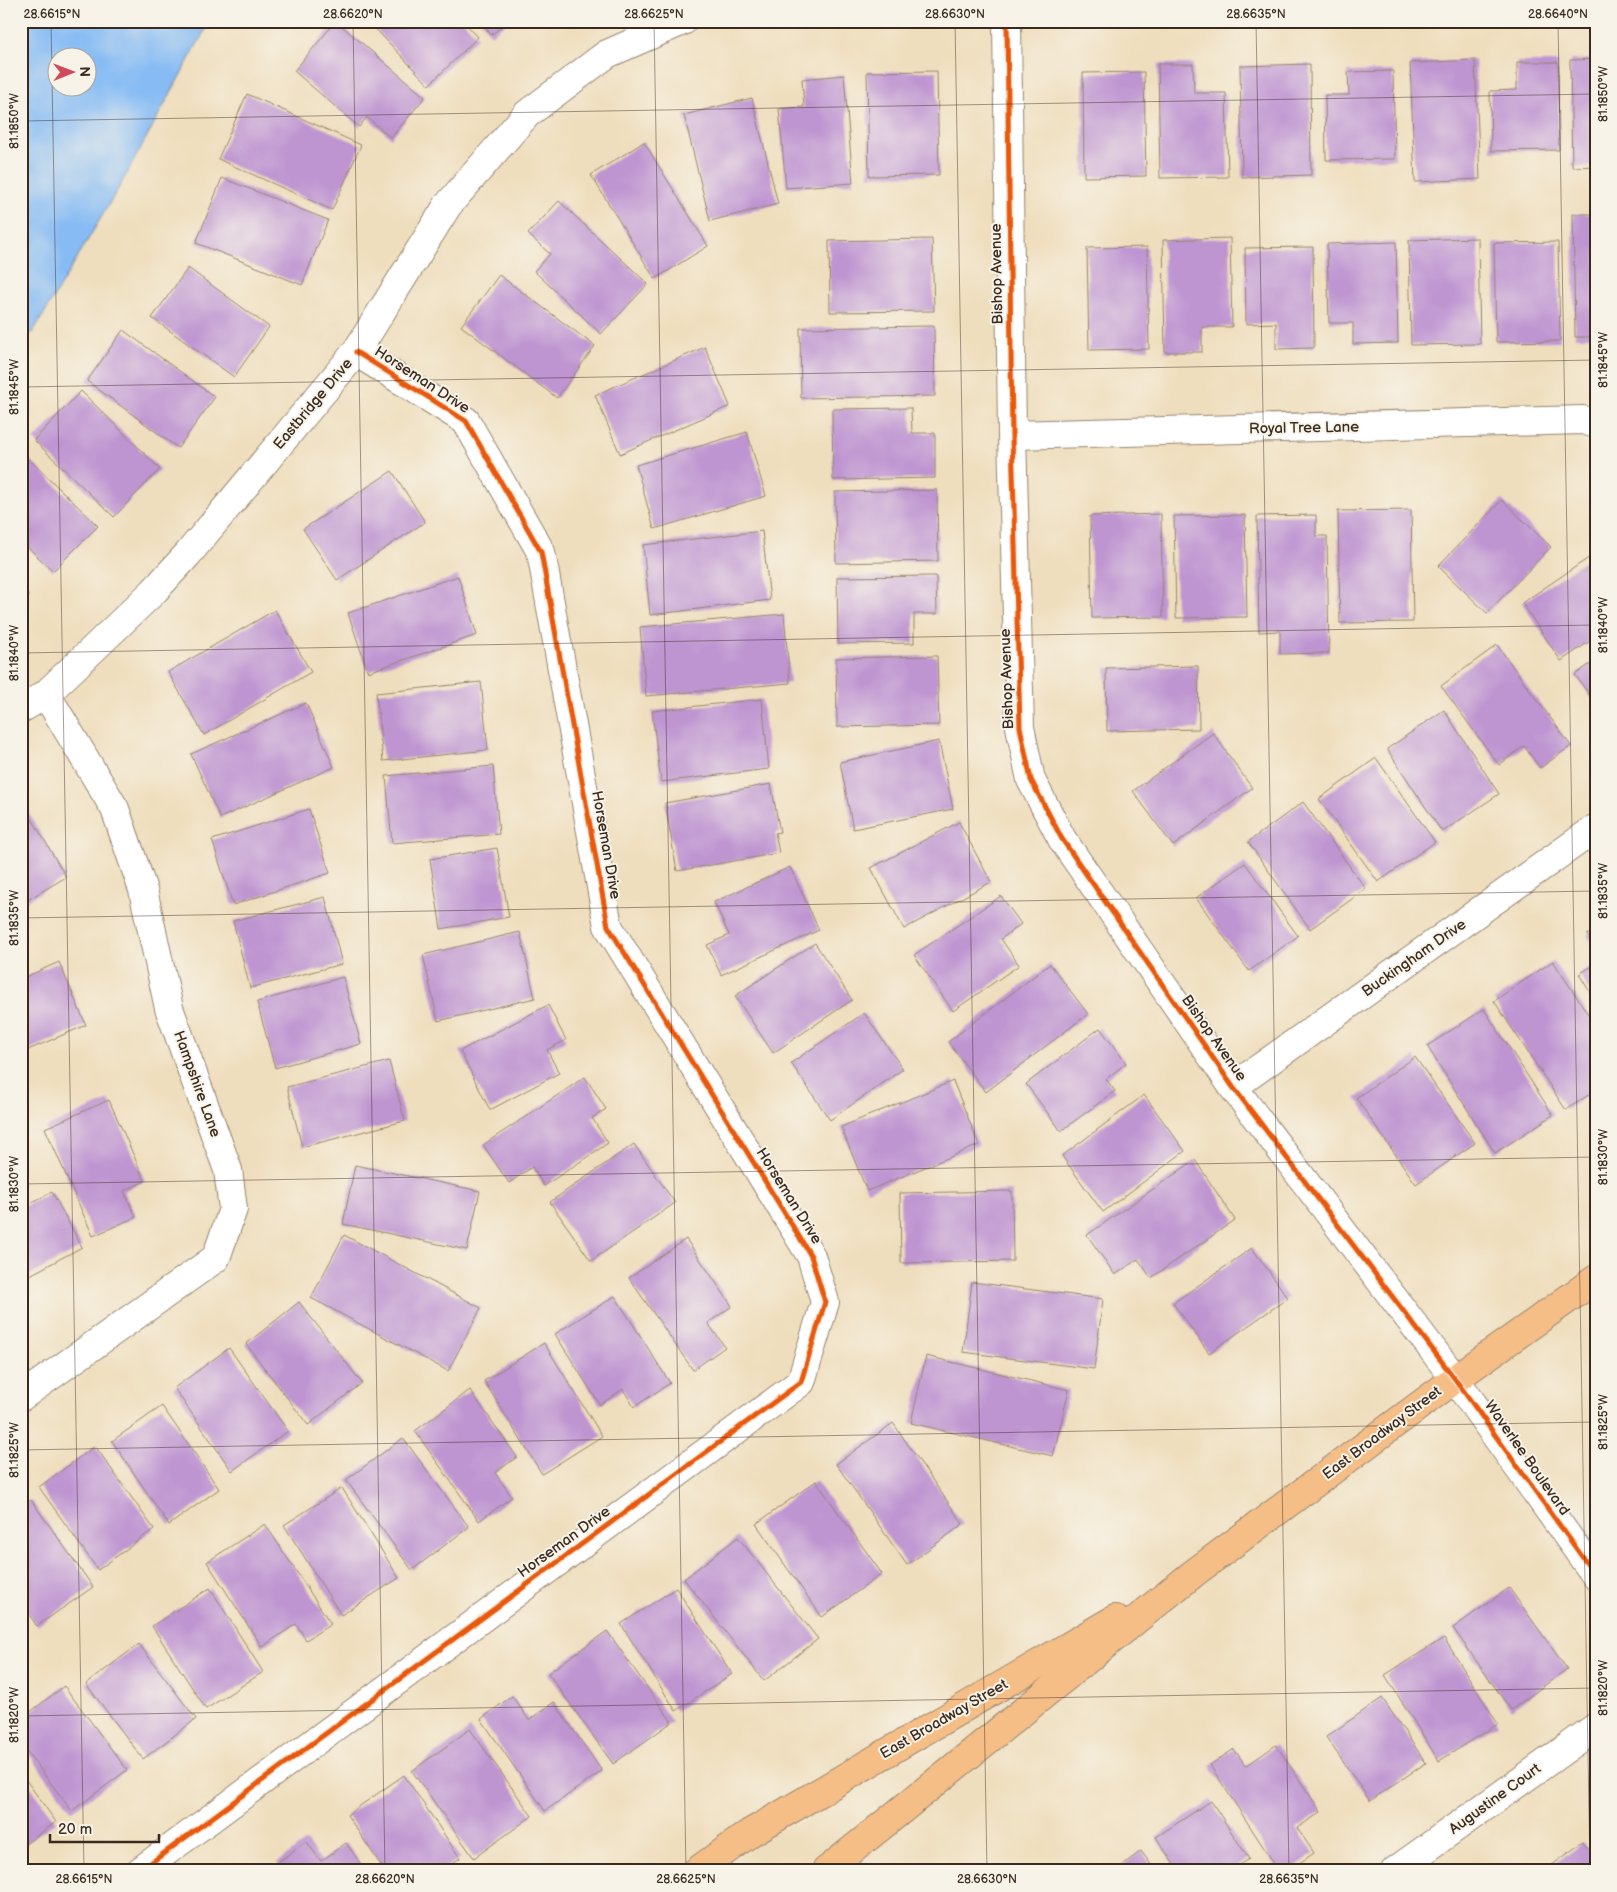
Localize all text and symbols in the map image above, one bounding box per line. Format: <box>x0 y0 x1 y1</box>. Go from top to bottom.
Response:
text: 28.6615°N <box>23 7 81 22</box>
text: 28.6620°N <box>323 7 383 22</box>
text: 28.6625°N <box>624 7 684 22</box>
text: 28.6630°N <box>925 7 985 22</box>
text: 28.6635°N <box>1226 7 1286 22</box>
text: 28.6640°N <box>1528 7 1588 22</box>
north arrow <box>48 48 98 98</box>
text: N <box>76 66 93 77</box>
text: 81.1850°W <box>1596 66 1611 122</box>
text: 81.1850°W <box>7 93 22 149</box>
street label: Bishop Avenue <box>987 223 1007 325</box>
text: 81.1845°W <box>1596 332 1611 388</box>
street label: Horseman Drive <box>371 342 473 418</box>
street label: Eastbridge Drive <box>269 354 357 453</box>
text: 81.1845°W <box>7 359 22 415</box>
street label: Royal Tree Lane <box>1249 418 1359 438</box>
text: 81.1840°W <box>1596 597 1611 653</box>
text: 81.1840°W <box>7 625 22 681</box>
street label: Bishop Avenue <box>996 628 1018 730</box>
street label: Horseman Drive <box>587 789 625 901</box>
text: 81.1835°W <box>1596 863 1611 919</box>
text: 81.1835°W <box>7 890 22 946</box>
street label: Buckingham Drive <box>1358 915 1470 1001</box>
street label: Bishop Avenue <box>1177 991 1251 1085</box>
street label: Hampshire Lane <box>169 1028 225 1140</box>
text: 81.1830°W <box>1596 1129 1611 1185</box>
street label: Horseman Drive <box>752 1144 826 1248</box>
text: 81.1830°W <box>7 1156 22 1212</box>
street label: East Broadway Street <box>1319 1382 1446 1484</box>
text: 81.1825°W <box>1596 1394 1611 1450</box>
street label: Waverlee Boulevard <box>1480 1397 1574 1519</box>
text: 81.1825°W <box>7 1422 22 1478</box>
street label: Horseman Drive <box>514 1502 614 1582</box>
text: 81.1820°W <box>1596 1660 1611 1716</box>
street label: East Broadway Street <box>877 1675 1011 1763</box>
text: 81.1820°W <box>7 1687 22 1743</box>
street label: Augustine Court <box>1445 1759 1545 1839</box>
scale bar <box>50 1812 159 1844</box>
text: 20 m <box>58 1820 92 1839</box>
text: 28.6615°N <box>55 1872 113 1887</box>
text: 28.6620°N <box>355 1872 415 1887</box>
text: 28.6625°N <box>656 1872 716 1887</box>
text: 28.6630°N <box>957 1872 1017 1887</box>
text: 28.6635°N <box>1259 1872 1319 1887</box>

